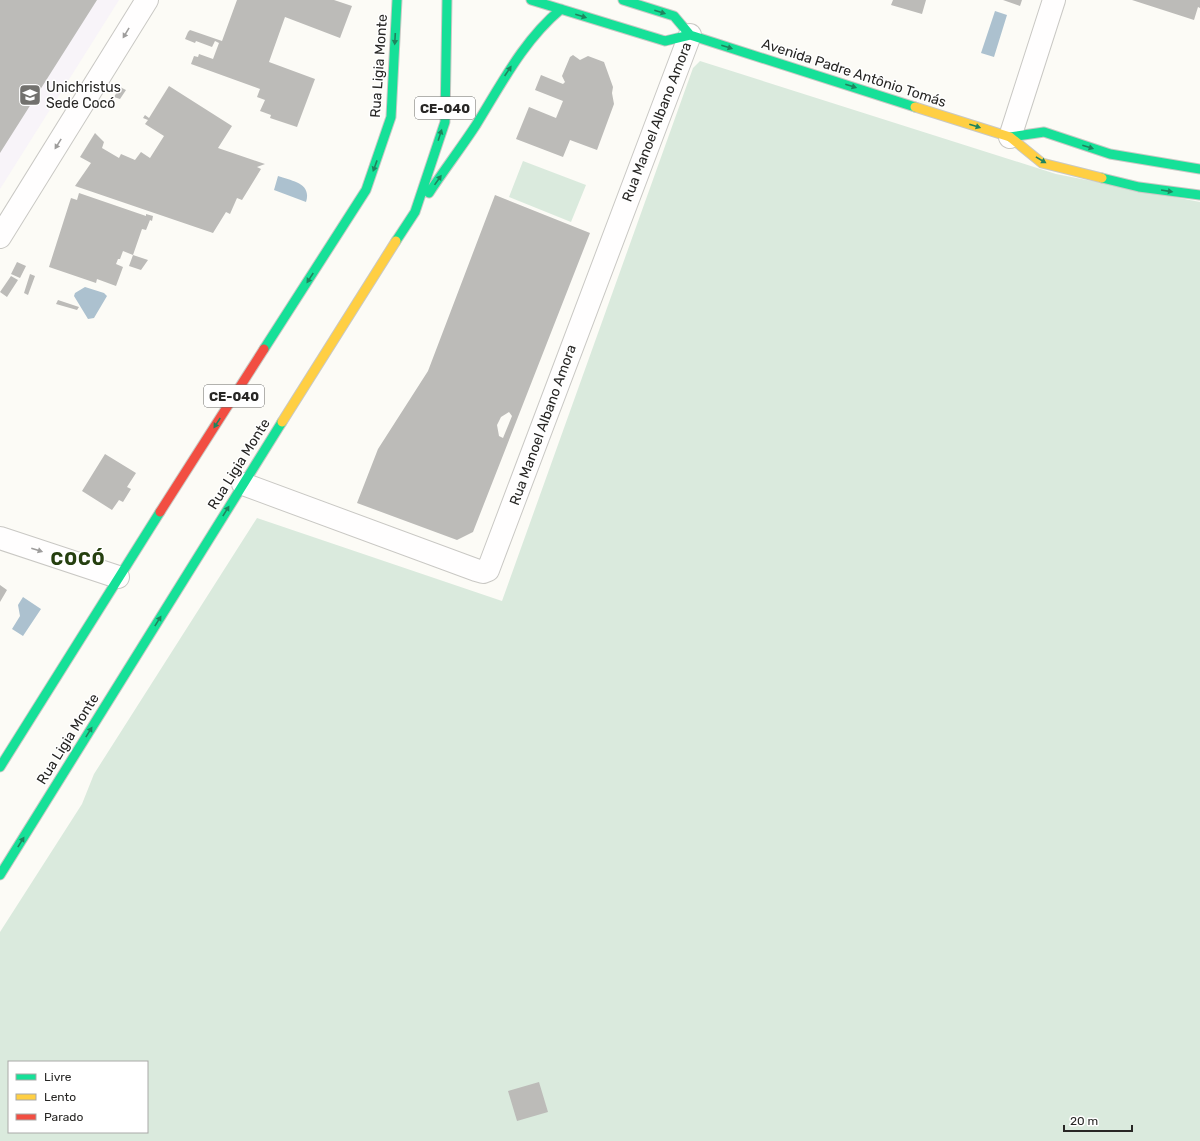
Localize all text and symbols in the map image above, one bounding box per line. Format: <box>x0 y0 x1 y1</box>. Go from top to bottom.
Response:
one-way arrow <box>654 9 666 15</box>
street label: Rua Ligia Monte <box>367 13 391 118</box>
one-way arrow <box>576 13 588 19</box>
one-way arrow <box>123 27 130 39</box>
one-way arrow <box>392 33 398 46</box>
street label: Avenida Padre Antônio Tomás <box>760 35 948 111</box>
street label: Rua Manoel Albano Amora <box>619 40 695 204</box>
one-way arrow <box>722 44 734 50</box>
one-way arrow <box>504 66 512 76</box>
place label: Unichristus Sede Cocó <box>46 79 121 112</box>
school or university icon: Unichristus Sede Cocó <box>17 82 43 108</box>
one-way arrow <box>846 84 858 90</box>
road number: CE-040 <box>415 97 475 119</box>
one-way arrow <box>970 123 982 129</box>
one-way arrow <box>437 129 443 141</box>
one-way arrow <box>54 139 62 149</box>
one-way arrow <box>1083 144 1095 150</box>
one-way arrow <box>1035 157 1047 164</box>
one-way arrow <box>372 161 378 173</box>
one-way arrow <box>434 175 442 185</box>
one-way arrow <box>1161 188 1173 194</box>
one-way arrow <box>306 272 313 284</box>
street label: Rua Manoel Albano Amora <box>506 342 580 508</box>
road number: CE-040 <box>204 385 264 407</box>
street label: Rua Ligia Monte <box>204 415 274 513</box>
one-way arrow <box>213 417 220 429</box>
one-way arrow <box>223 505 230 517</box>
one-way arrow <box>31 547 43 553</box>
district label: COCÓ <box>51 548 105 570</box>
one-way arrow <box>154 616 162 626</box>
street label: Rua Ligia Monte <box>33 690 103 788</box>
one-way arrow <box>85 726 93 737</box>
one-way arrow <box>17 836 24 848</box>
legend <box>8 1061 148 1133</box>
text: Livre <box>44 1070 72 1084</box>
text: Lento <box>44 1090 76 1104</box>
scale bar <box>1064 1107 1132 1133</box>
text: Parado <box>44 1110 83 1124</box>
text: 20 m <box>1070 1114 1098 1128</box>

